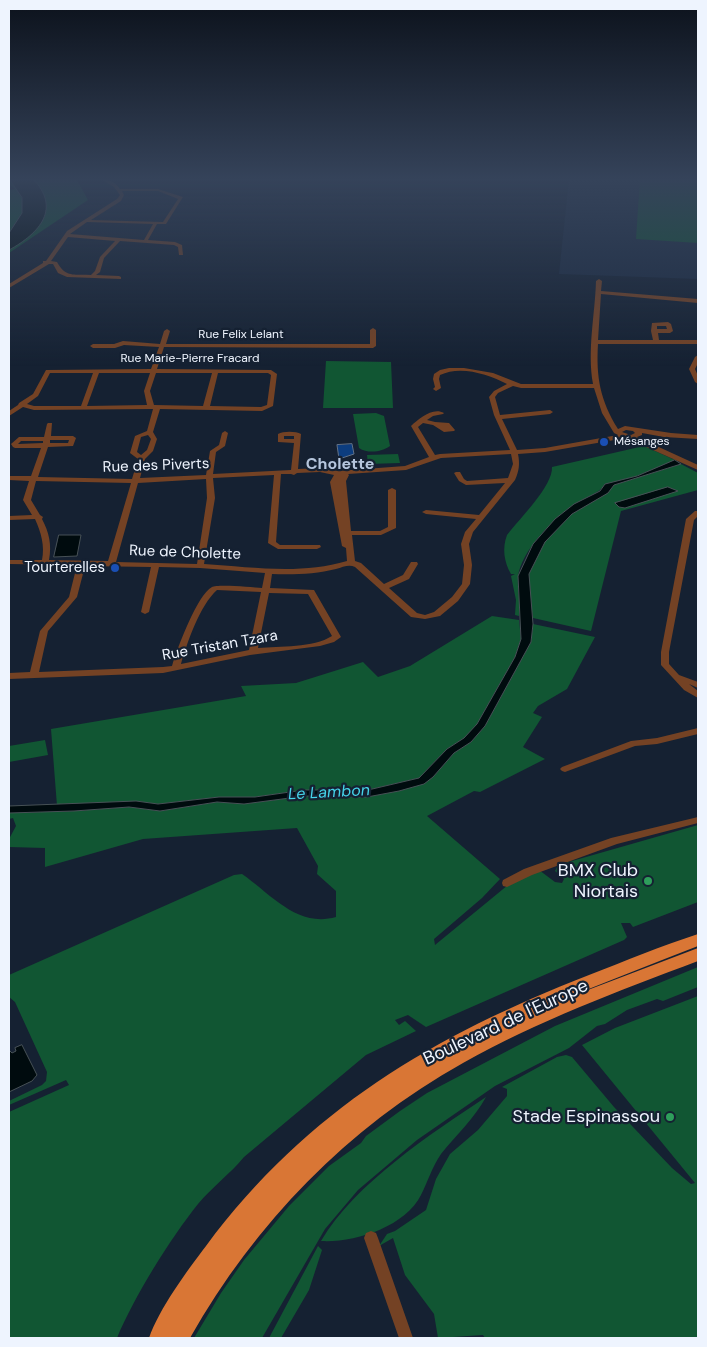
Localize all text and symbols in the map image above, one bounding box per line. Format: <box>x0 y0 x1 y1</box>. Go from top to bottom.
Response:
street label: Rue Felix Lelant <box>198 328 284 342</box>
street label: Rue Marie-Pierre Fracard <box>120 352 260 366</box>
place label: Mésanges <box>614 435 670 449</box>
marker: Mésanges <box>598 436 610 448</box>
street label: Rue des Piverts <box>102 455 210 477</box>
district label: Cholette <box>306 455 374 475</box>
street label: Rue de Cholette <box>129 542 241 564</box>
place label: Tourterelles <box>24 559 105 577</box>
marker: Tourterelles <box>109 562 121 574</box>
street label: Rue Tristan Tzara <box>161 627 279 665</box>
water label: Le Lambon <box>288 781 370 805</box>
place label: BMX Club Niortais <box>558 860 638 902</box>
marker: BMX Club Niortais <box>642 875 654 887</box>
street label: Boulevard de l'Europe <box>420 975 592 1071</box>
place label: Stade Espinassou <box>512 1106 660 1128</box>
marker: Stade Espinassou <box>664 1111 676 1123</box>

